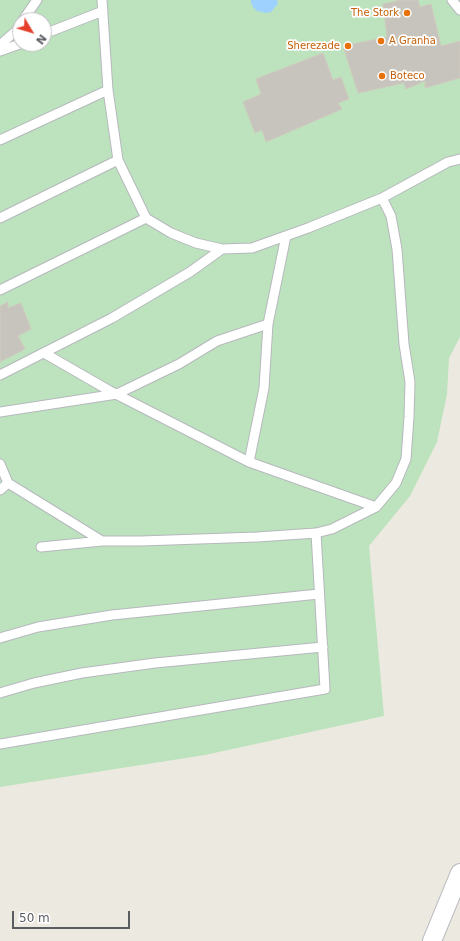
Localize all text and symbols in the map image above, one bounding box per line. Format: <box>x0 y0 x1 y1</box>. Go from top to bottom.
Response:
place label: The Stork <box>351 7 399 19</box>
marker: The Stork <box>402 8 412 18</box>
north arrow <box>12 12 52 52</box>
text: N <box>33 31 49 47</box>
place label: A Granha <box>389 35 436 47</box>
marker: A Granha <box>376 36 386 46</box>
place label: Sherezade <box>287 40 340 52</box>
marker: Sherezade <box>343 41 353 51</box>
place label: Boteco <box>390 70 425 82</box>
marker: Boteco <box>377 71 387 81</box>
scale bar <box>14 903 132 929</box>
text: 50 m <box>19 911 50 925</box>

